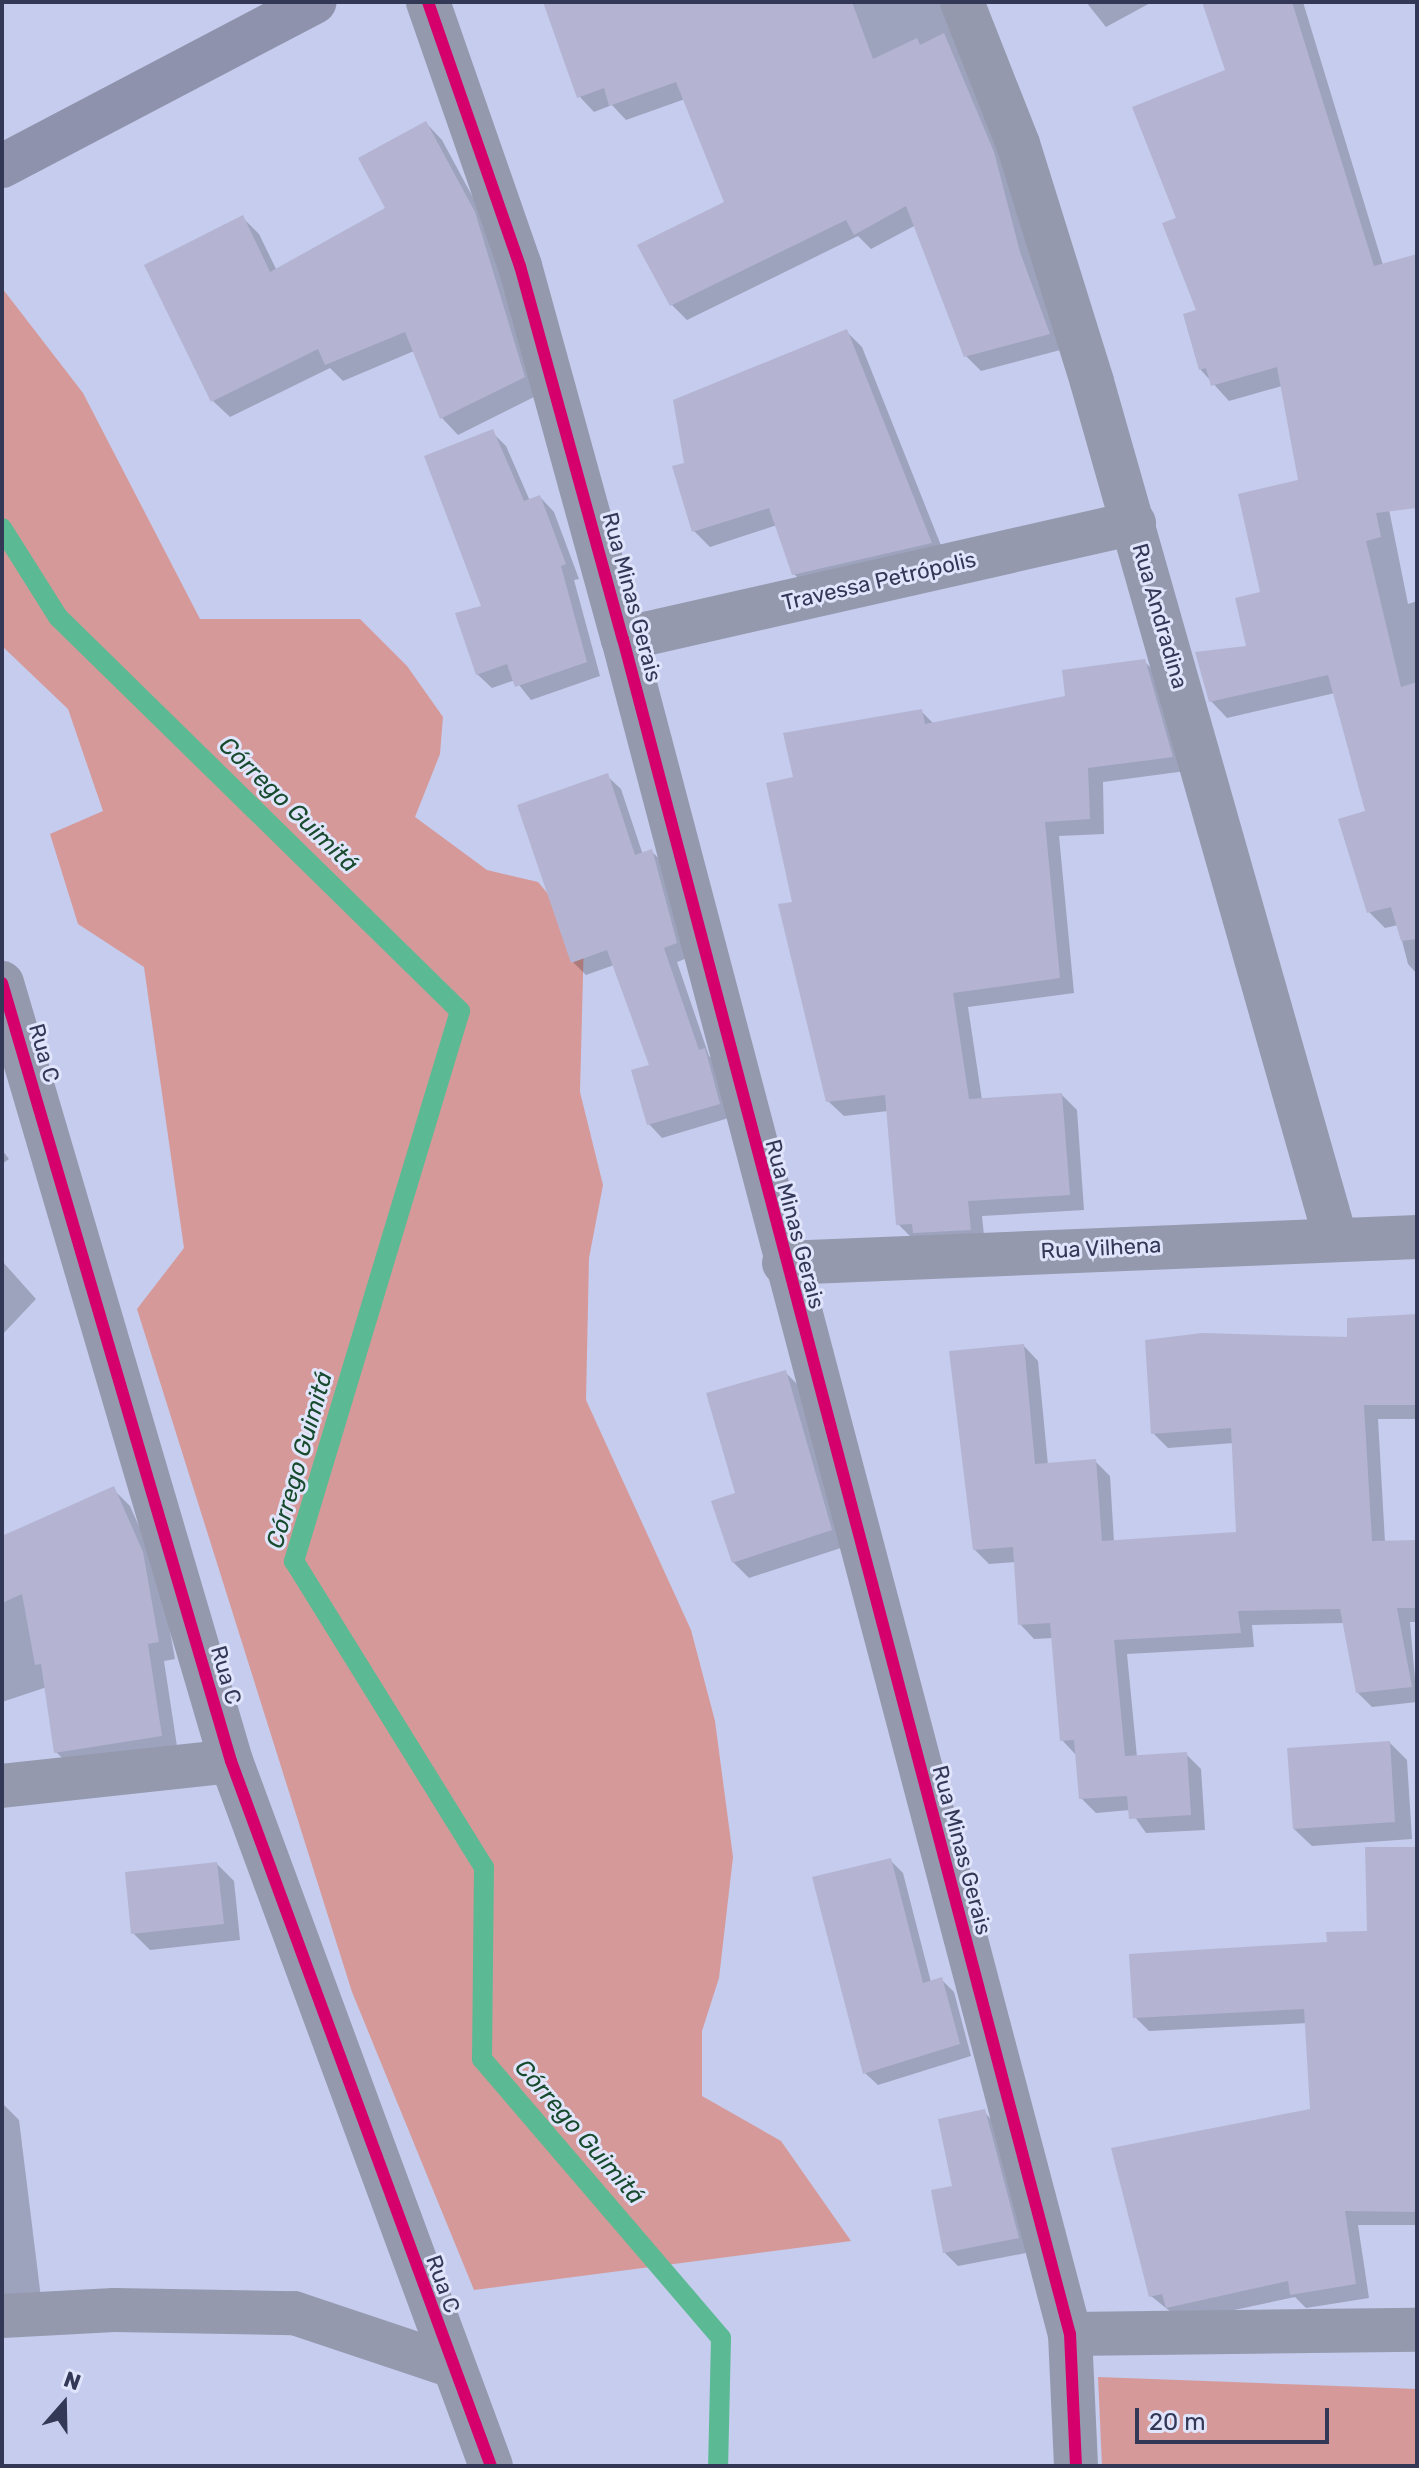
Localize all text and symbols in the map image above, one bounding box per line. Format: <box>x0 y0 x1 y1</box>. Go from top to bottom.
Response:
street label: Rua Minas Gerais <box>597 509 667 685</box>
street label: Rua Andradina <box>1127 540 1193 692</box>
street label: Travessa Petrópolis <box>779 546 979 616</box>
water label: Córrego Guimitá <box>212 731 364 879</box>
street label: Rua C <box>23 1021 65 1085</box>
street label: Rua Minas Gerais <box>760 1136 830 1312</box>
street label: Rua Vilhena <box>1040 1232 1162 1264</box>
water label: Córrego Guimitá <box>261 1368 339 1552</box>
street label: Rua C <box>205 1643 247 1707</box>
street label: Rua Minas Gerais <box>927 1762 997 1938</box>
water label: Córrego Guimitá <box>508 2054 650 2210</box>
street label: Rua C <box>420 2251 466 2317</box>
north arrow <box>24 2364 104 2444</box>
text: N <box>60 2366 84 2396</box>
scale bar <box>1139 2392 1333 2442</box>
text: 20 m <box>1149 2408 1206 2436</box>

